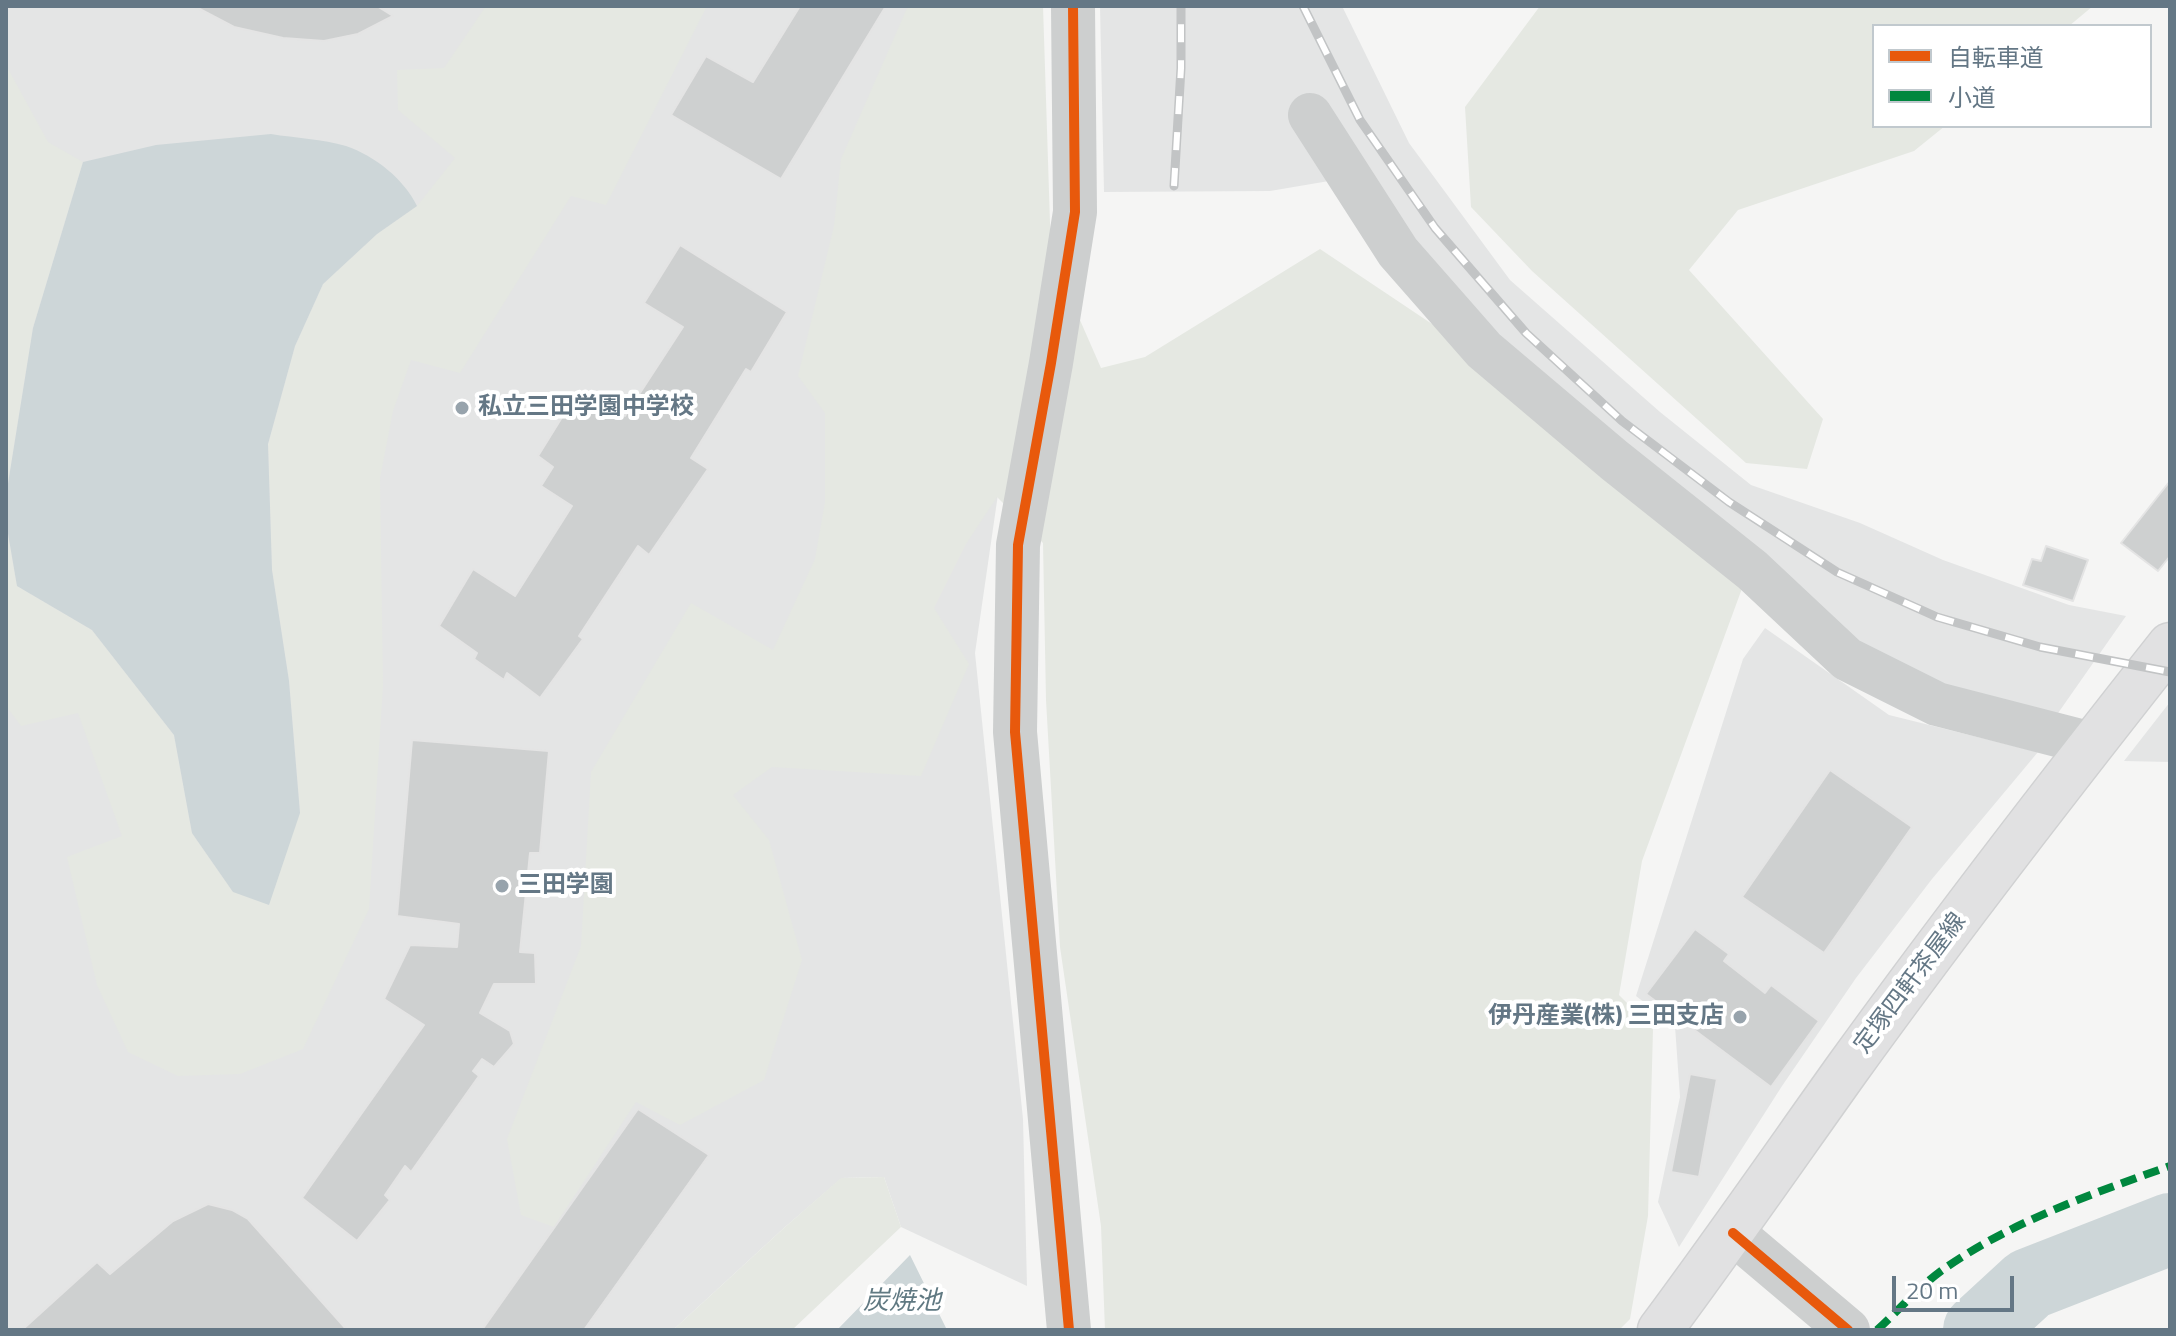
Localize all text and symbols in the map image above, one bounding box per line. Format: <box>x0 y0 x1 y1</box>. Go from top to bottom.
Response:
legend <box>1872 24 2152 128</box>
text: 自転車道 <box>1948 39 2044 75</box>
text: 小道 <box>1948 79 1996 115</box>
place label: 私立三田学園中学校 <box>478 394 694 422</box>
marker: 私立三田学園中学校 <box>453 399 471 417</box>
place label: 三田学園 <box>518 872 614 900</box>
marker: 三田学園 <box>493 877 511 895</box>
street label: 定塚四軒茶屋線 <box>1849 908 1973 1060</box>
place label: 伊丹産業(株) 三田支店 <box>1488 1003 1724 1031</box>
marker: 伊丹産業(株) 三田支店 <box>1731 1008 1749 1026</box>
scale bar <box>1896 1260 2018 1310</box>
text: 20 m <box>1906 1272 1958 1308</box>
water label: 炭焼池 <box>863 1287 941 1319</box>

